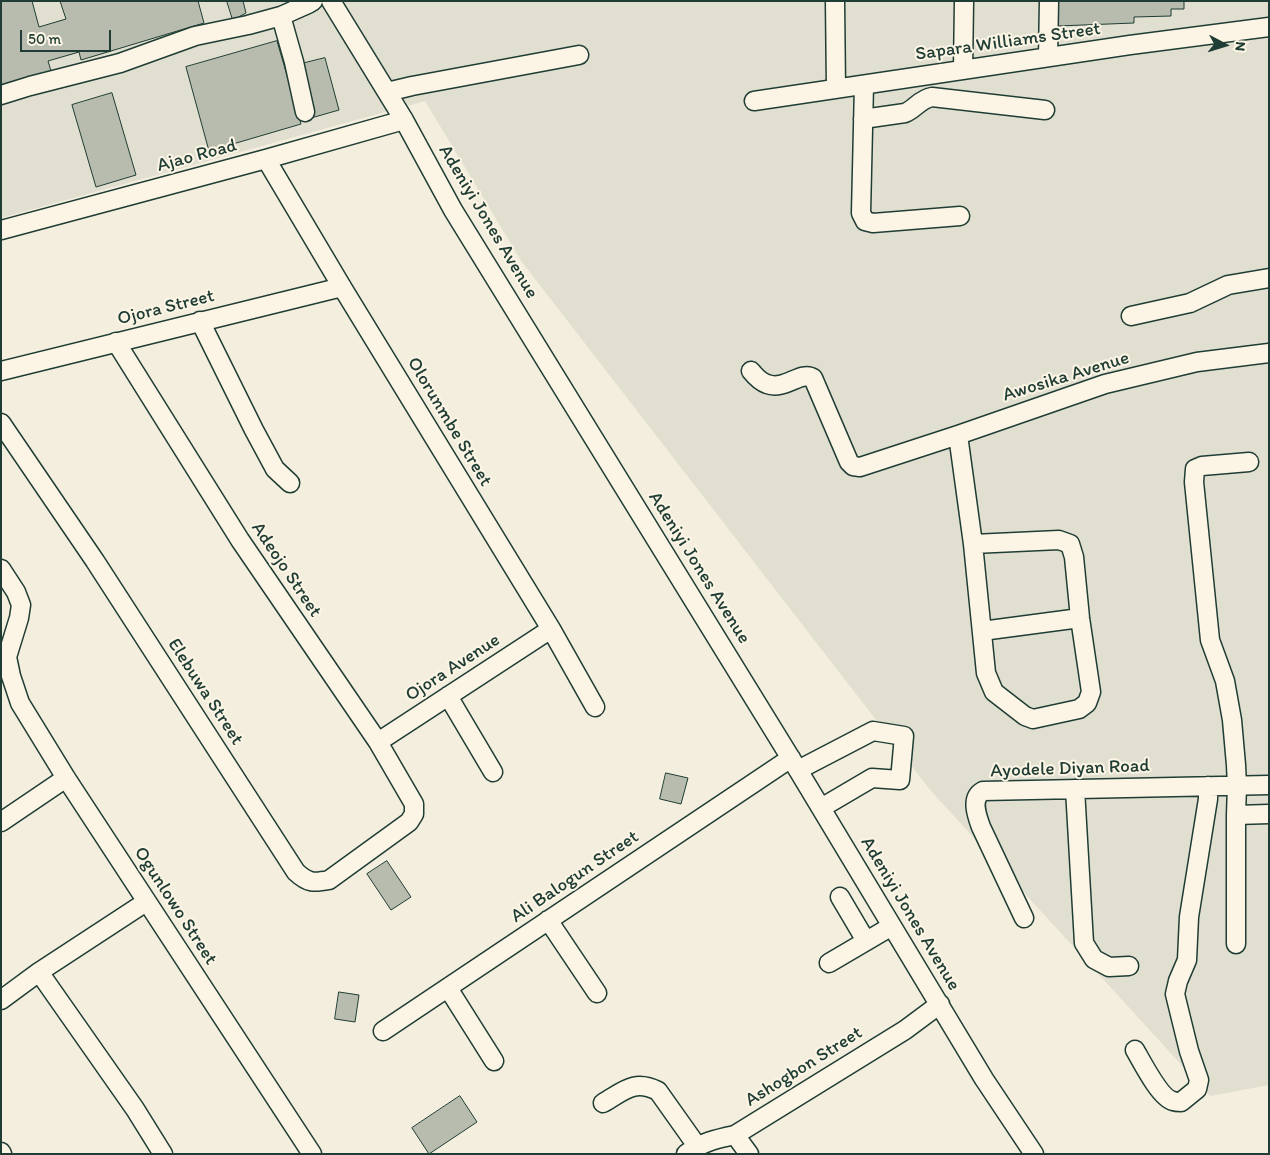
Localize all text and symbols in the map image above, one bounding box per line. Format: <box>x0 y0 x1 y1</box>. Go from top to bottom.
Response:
street label: Sapara Williams Street <box>914 18 1102 66</box>
scale bar <box>22 20 114 52</box>
north arrow <box>1200 20 1250 70</box>
text: 50 m <box>28 30 61 48</box>
text: N <box>1232 41 1249 52</box>
street label: Ajao Road <box>155 134 239 178</box>
street label: Adeniyi Jones Avenue <box>433 141 543 303</box>
street label: Ojora Street <box>115 285 217 331</box>
street label: Awosika Avenue <box>1000 347 1132 407</box>
street label: Olorunmbe Street <box>401 353 497 491</box>
street label: Adeniyi Jones Avenue <box>643 488 755 648</box>
street label: Adeojo Street <box>246 518 326 622</box>
street label: Ojora Avenue <box>401 629 505 707</box>
street label: Elebuwa Street <box>162 634 248 750</box>
street label: Ayodele Diyan Road <box>990 755 1150 783</box>
street label: Ali Balogun Street <box>507 826 643 928</box>
street label: Adeniyi Jones Avenue <box>855 833 965 995</box>
street label: Ogunlowo Street <box>128 843 222 969</box>
street label: Ashogbon Street <box>741 1022 867 1112</box>

